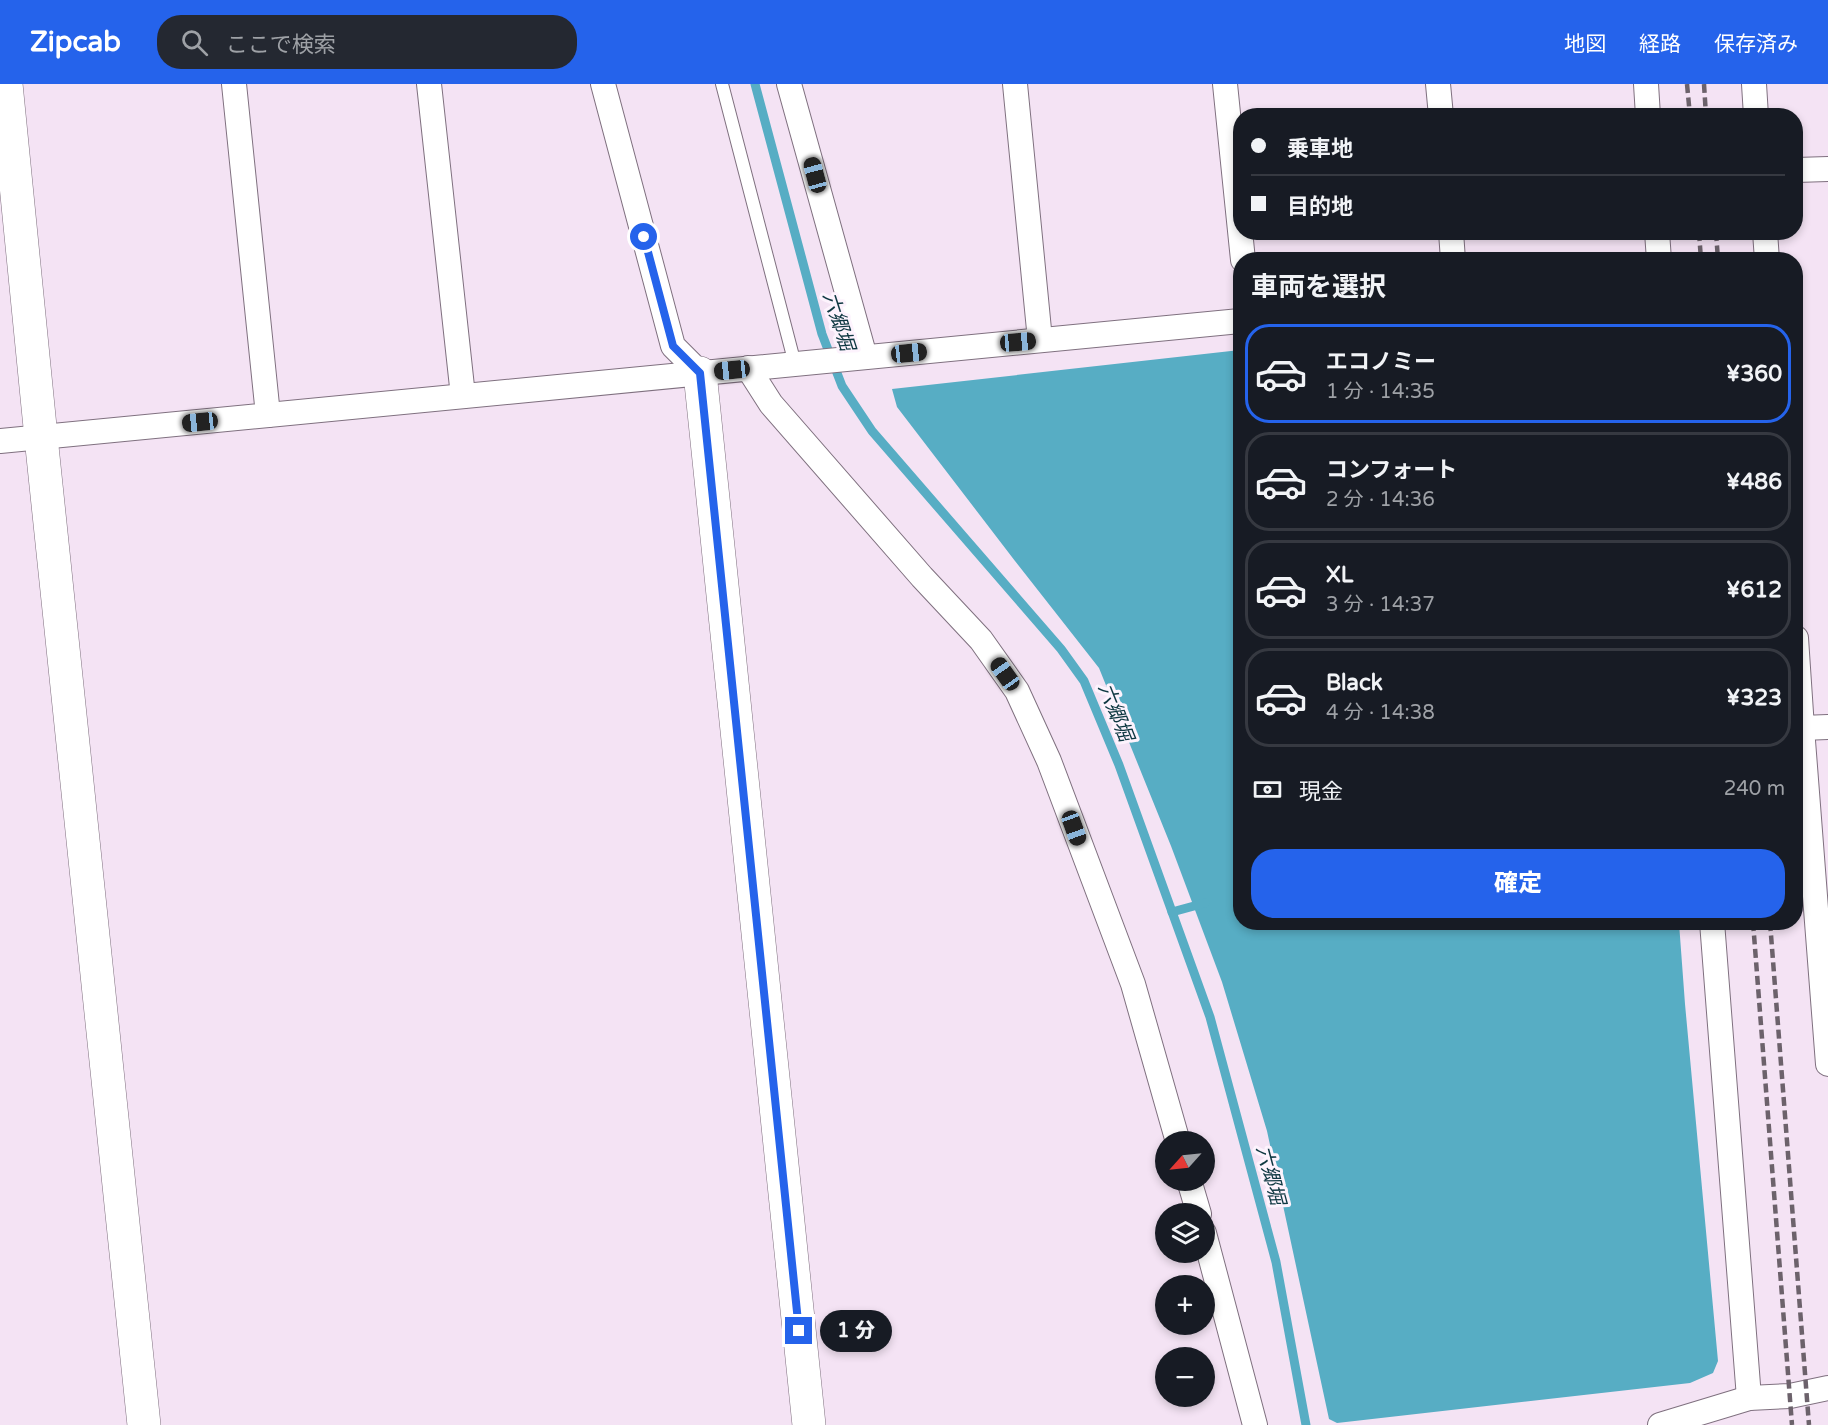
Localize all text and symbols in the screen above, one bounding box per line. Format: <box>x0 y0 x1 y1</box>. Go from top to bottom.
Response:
search box <box>157 15 577 69</box>
text: Zipcab <box>30 25 121 59</box>
icon: search <box>178 26 211 59</box>
text: ここで検索 <box>226 32 336 58</box>
text: 地図 <box>1564 32 1606 57</box>
text: 経路 <box>1639 32 1681 57</box>
text: 保存済み <box>1714 32 1798 57</box>
text: 乗車地 <box>1287 136 1353 162</box>
car <box>802 155 828 195</box>
text: 目的地 <box>1287 194 1353 220</box>
route start <box>630 223 657 250</box>
text: 車両を選択 <box>1251 271 1386 304</box>
water label: 六郷堀 <box>817 289 860 356</box>
car <box>999 331 1037 353</box>
car <box>890 342 928 364</box>
icon: car <box>1254 347 1308 401</box>
text: エコノミー <box>1326 349 1436 375</box>
car <box>713 359 751 381</box>
text: ¥360 <box>1726 361 1782 387</box>
text: 1 分 · 14:35 <box>1326 380 1435 404</box>
car <box>181 411 219 433</box>
icon: car <box>1254 455 1308 509</box>
text: コンフォート <box>1326 457 1457 483</box>
text: ¥486 <box>1726 469 1782 495</box>
text: 2 分 · 14:36 <box>1326 488 1435 512</box>
text: XL <box>1326 562 1353 588</box>
icon: car <box>1254 563 1308 617</box>
text: ¥612 <box>1726 577 1782 603</box>
text: 3 分 · 14:37 <box>1326 593 1435 617</box>
car <box>987 654 1023 694</box>
text: Black <box>1326 670 1383 696</box>
icon: car <box>1254 671 1308 725</box>
water label: 六郷堀 <box>1093 680 1139 747</box>
text: ¥323 <box>1726 685 1782 711</box>
text: 4 分 · 14:38 <box>1326 701 1435 725</box>
icon: cash <box>1251 773 1284 806</box>
text: 240 m <box>1724 777 1785 801</box>
text: 現金 <box>1299 779 1343 805</box>
car <box>1059 808 1089 848</box>
button: 確定 <box>1251 849 1785 918</box>
north arrow <box>1155 1131 1215 1191</box>
map controls <box>1155 1131 1215 1407</box>
water label: 六郷堀 <box>1251 1143 1290 1210</box>
button: layers <box>1155 1203 1215 1263</box>
button: + <box>1155 1275 1215 1335</box>
callout: 1 分 <box>820 1310 892 1352</box>
route end <box>785 1317 812 1344</box>
text: 1 分 <box>837 1319 875 1343</box>
button: − <box>1155 1347 1215 1407</box>

